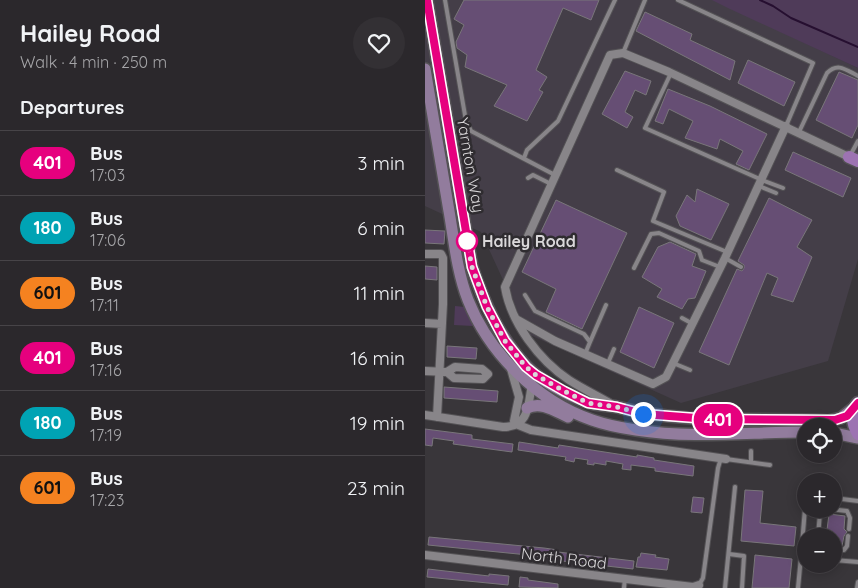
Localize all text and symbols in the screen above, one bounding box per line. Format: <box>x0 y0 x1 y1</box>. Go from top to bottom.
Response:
button: heart <box>353 17 405 69</box>
text: Hailey Road <box>20 18 161 48</box>
text: Walk · 4 min · 250 m <box>20 52 167 72</box>
text: Departures <box>20 95 124 119</box>
street label: Yarnton Way <box>453 116 489 214</box>
text: Bus <box>90 141 123 165</box>
text: 401 <box>33 151 62 174</box>
text: 3 min <box>357 151 405 175</box>
text: 17:03 <box>90 165 125 185</box>
text: Bus <box>90 206 123 230</box>
text: 180 <box>34 216 61 239</box>
text: 6 min <box>357 216 405 240</box>
text: 17:06 <box>90 230 125 250</box>
marker: Hailey Road <box>456 230 478 252</box>
place label: Hailey Road <box>482 231 576 251</box>
text: Bus <box>90 271 123 295</box>
text: 601 <box>33 281 62 304</box>
text: 11 min <box>353 281 405 305</box>
text: 17:11 <box>90 295 119 315</box>
text: Bus <box>90 336 123 360</box>
text: 401 <box>33 346 62 369</box>
text: 16 min <box>350 346 405 370</box>
text: 17:16 <box>90 360 122 380</box>
text: Bus <box>90 401 123 425</box>
your location <box>631 402 656 427</box>
line badge: 401 <box>689 404 747 436</box>
text: 401 <box>704 408 732 431</box>
text: 180 <box>34 411 61 434</box>
text: 19 min <box>350 411 405 435</box>
map controls <box>797 418 842 573</box>
button: locate <box>797 418 842 463</box>
text: 17:19 <box>90 425 122 445</box>
text: Bus <box>90 466 123 490</box>
button: + <box>797 473 842 518</box>
text: 601 <box>33 476 62 499</box>
text: 23 min <box>347 476 405 500</box>
text: 17:23 <box>90 490 124 510</box>
button: − <box>797 528 842 573</box>
street label: North Road <box>520 543 608 573</box>

